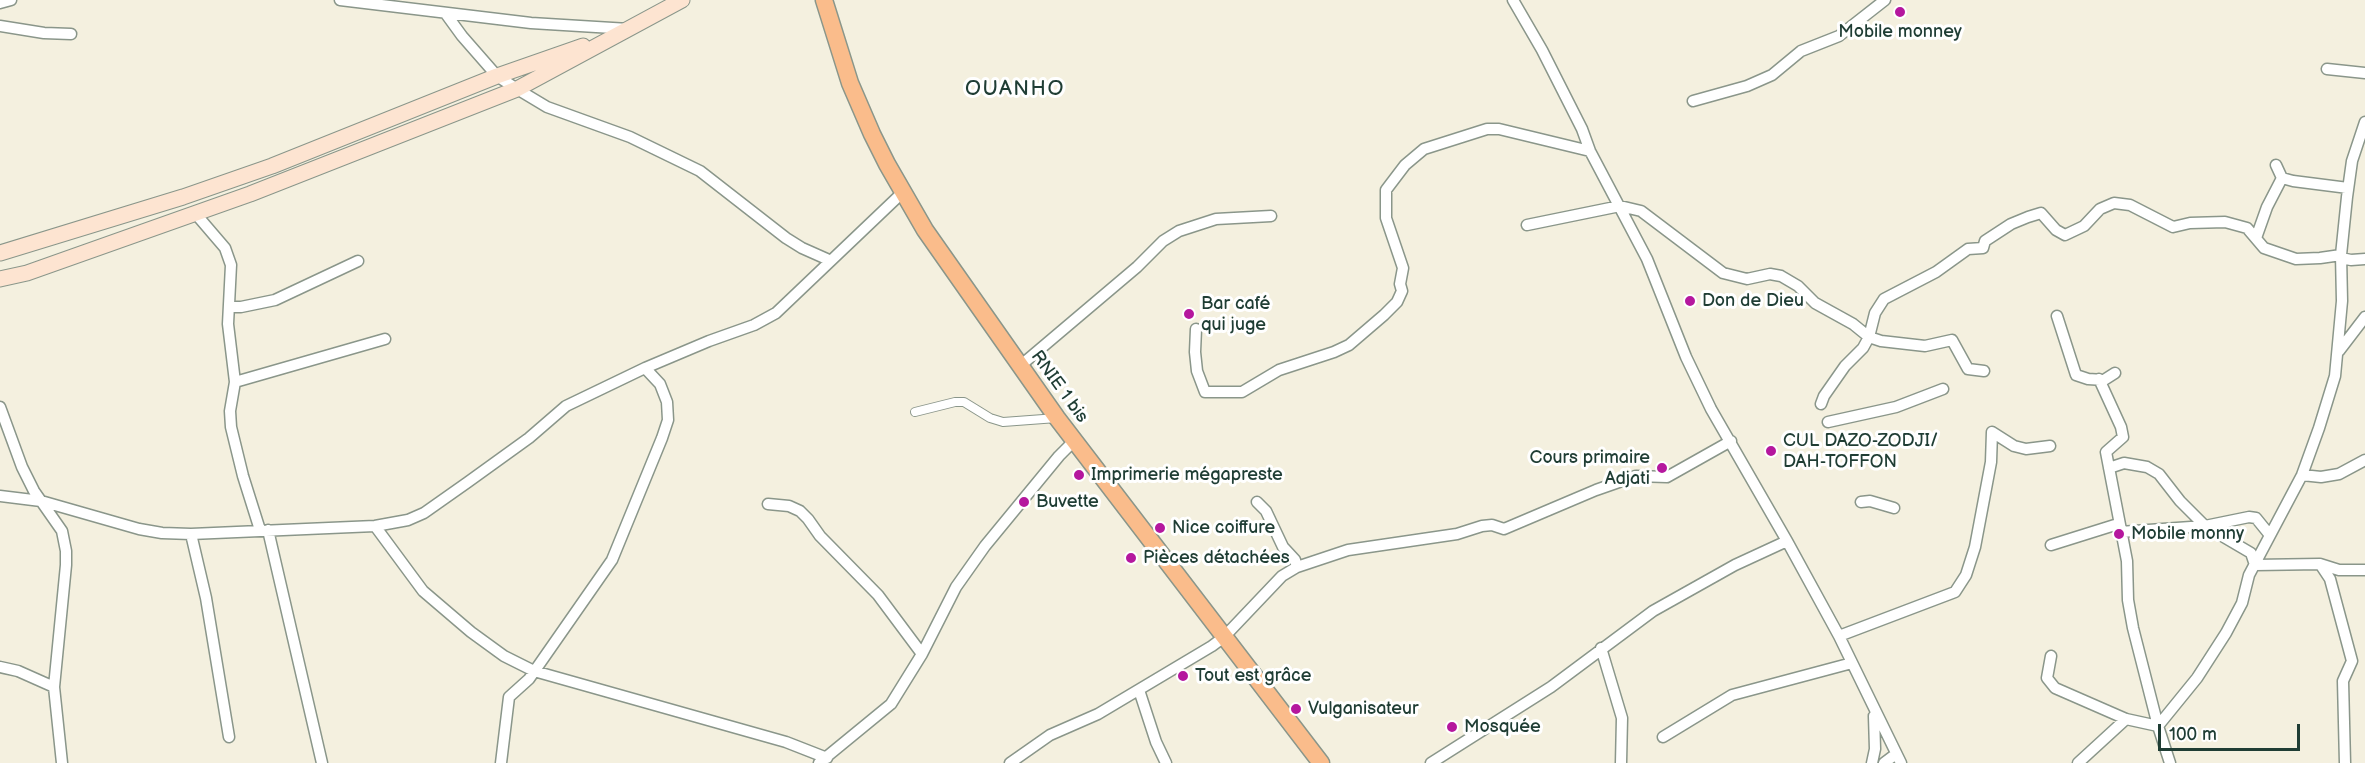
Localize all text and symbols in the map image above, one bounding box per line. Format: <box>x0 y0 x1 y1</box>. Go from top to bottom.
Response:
marker: Mobile monney <box>1893 5 1907 19</box>
place label: Mobile monney <box>1838 21 1962 43</box>
district label: OUANHO <box>965 77 1065 103</box>
place label: Don de Dieu <box>1702 290 1804 312</box>
place label: Bar café qui juge <box>1201 293 1270 336</box>
marker: Don de Dieu <box>1683 294 1697 308</box>
marker: Bar café qui juge <box>1182 307 1196 321</box>
street label: RNIE 1 bis <box>1026 347 1092 427</box>
place label: CUL DAZO-ZODJI/ DAH-TOFFON <box>1783 430 1938 472</box>
marker: CUL DAZO-ZODJI/ DAH-TOFFON <box>1764 444 1778 458</box>
place label: Cours primaire Adjati <box>1530 447 1650 490</box>
marker: Cours primaire Adjati <box>1655 461 1669 475</box>
place label: Imprimerie mégapreste <box>1091 464 1283 486</box>
marker: Imprimerie mégapreste <box>1072 468 1086 482</box>
place label: Buvette <box>1036 491 1099 513</box>
marker: Buvette <box>1017 495 1031 509</box>
place label: Nice coiffure <box>1172 517 1275 539</box>
marker: Nice coiffure <box>1153 521 1167 535</box>
place label: Mobile monny <box>2131 523 2244 545</box>
marker: Mobile monny <box>2112 527 2126 541</box>
place label: Pièces détachées <box>1143 547 1290 569</box>
marker: Pièces détachées <box>1124 551 1138 565</box>
place label: Tout est grâce <box>1195 665 1311 687</box>
marker: Tout est grâce <box>1176 669 1190 683</box>
place label: Vulganisateur <box>1308 698 1419 720</box>
marker: Vulganisateur <box>1289 702 1303 716</box>
scale bar <box>2161 712 2304 750</box>
place label: Mosquée <box>1464 716 1541 738</box>
marker: Mosquée <box>1445 720 1459 734</box>
text: 100 m <box>2169 724 2217 745</box>

